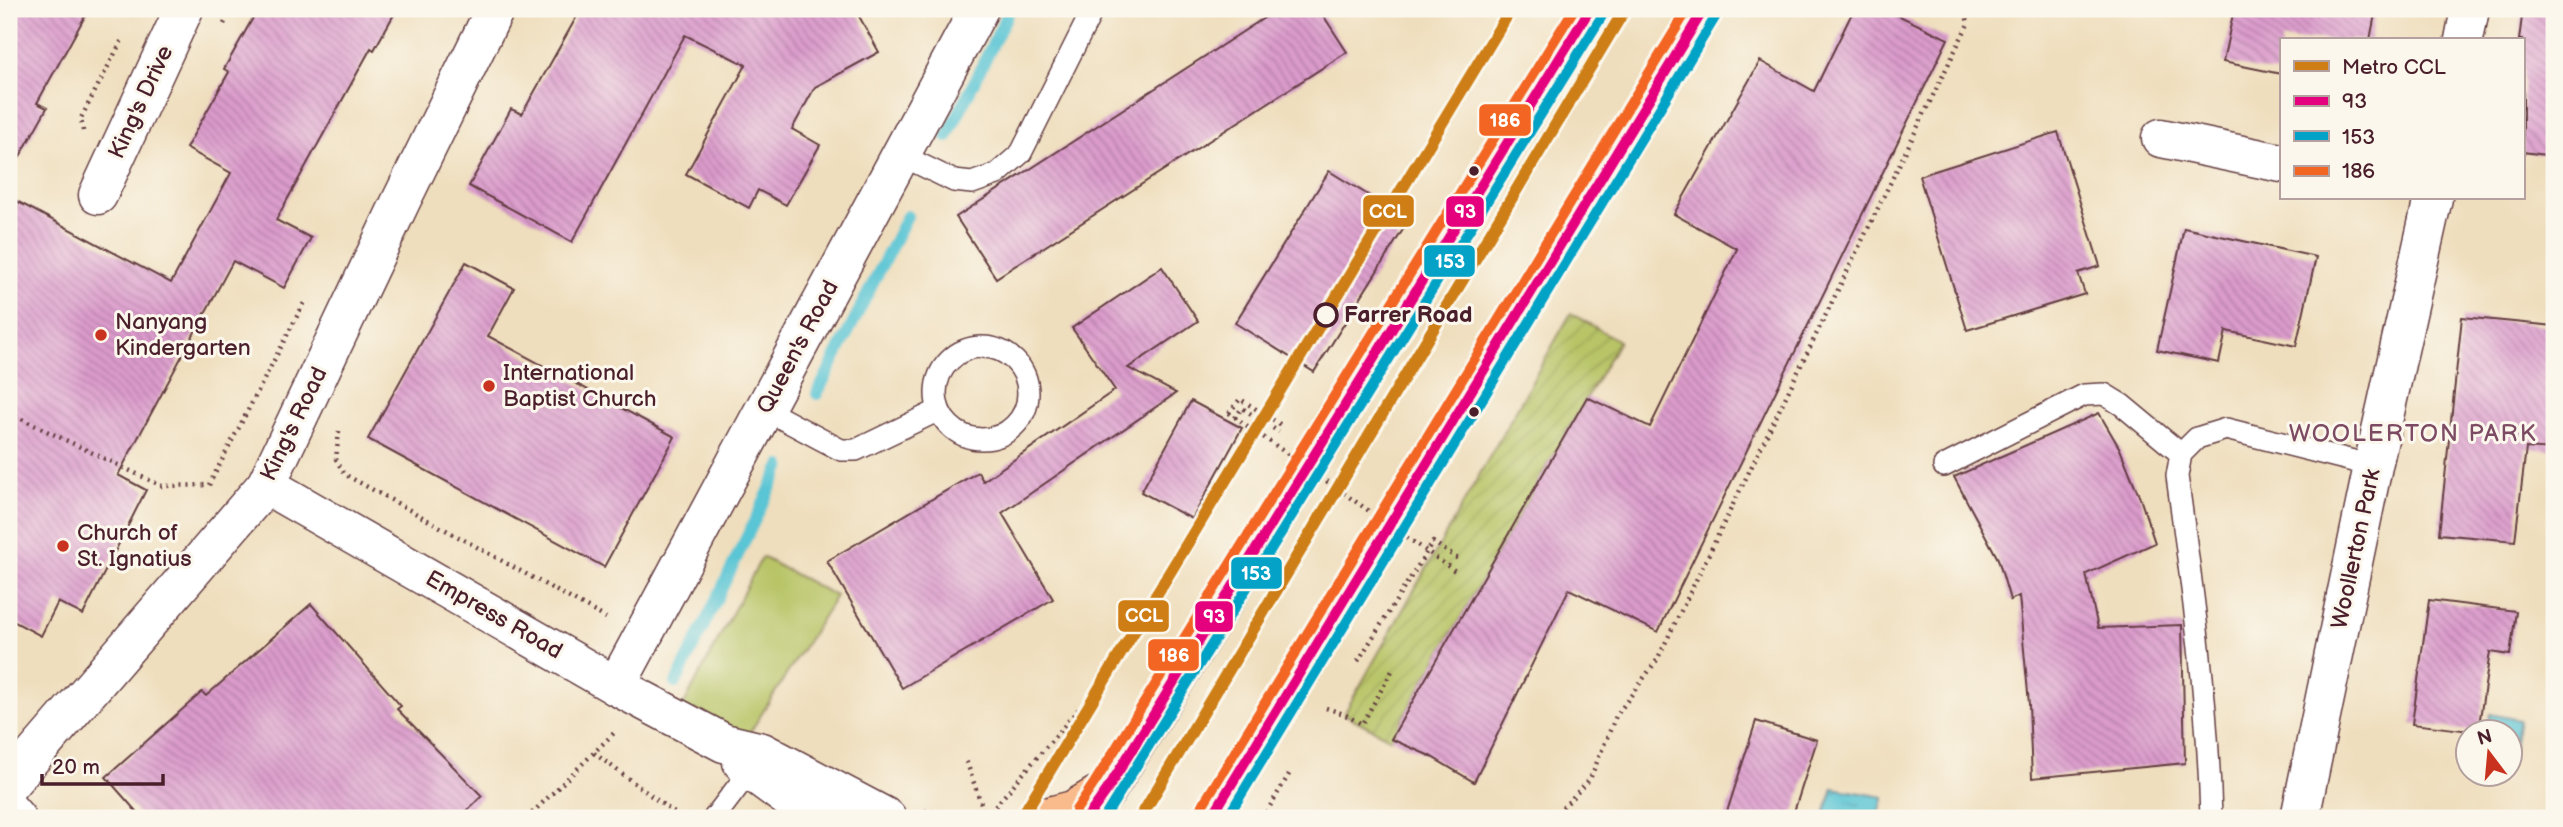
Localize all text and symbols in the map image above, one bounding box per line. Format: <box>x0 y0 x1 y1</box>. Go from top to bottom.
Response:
legend <box>2280 38 2524 200</box>
street label: King's Drive <box>103 41 179 163</box>
text: Metro CCL <box>2342 55 2446 80</box>
text: 93 <box>2342 89 2367 114</box>
line badge: 186 <box>1478 103 1532 137</box>
text: 186 <box>1490 110 1520 133</box>
text: 153 <box>2342 125 2375 150</box>
text: 186 <box>2342 159 2375 184</box>
unlabelled marker <box>1467 164 1481 178</box>
line badge: CCL <box>1362 194 1415 228</box>
line badge: 93 <box>1445 195 1485 228</box>
text: CCL <box>1369 201 1407 224</box>
text: 93 <box>1454 201 1476 224</box>
line badge: 153 <box>1423 244 1476 278</box>
text: 153 <box>1435 251 1465 274</box>
street label: Queen's Road <box>751 275 845 419</box>
place label: Farrer Road <box>1344 301 1472 329</box>
marker: Farrer Road <box>1314 303 1338 327</box>
place label: Nanyang Kindergarten <box>115 308 251 362</box>
marker: Nanyang Kindergarten <box>93 327 109 343</box>
place label: International Baptist Church <box>503 359 657 413</box>
street label: King's Road <box>254 362 334 486</box>
marker: International Baptist Church <box>481 378 497 394</box>
unlabelled marker <box>1467 405 1481 419</box>
district label: WOOLERTON PARK <box>2289 419 2537 448</box>
street label: Woollerton Park <box>2325 466 2387 632</box>
place label: Church of St. Ignatius <box>77 519 192 573</box>
marker: Church of St. Ignatius <box>55 538 71 554</box>
line badge: 153 <box>1230 556 1283 590</box>
text: 153 <box>1241 563 1271 586</box>
street label: Empress Road <box>420 564 568 666</box>
line badge: CCL <box>1117 599 1170 633</box>
line badge: 93 <box>1194 600 1234 633</box>
text: CCL <box>1125 605 1163 628</box>
text: 93 <box>1203 606 1225 629</box>
line badge: 186 <box>1147 638 1200 672</box>
text: 186 <box>1159 645 1189 668</box>
north arrow <box>2454 718 2524 788</box>
text: N <box>2475 725 2495 751</box>
scale bar <box>42 743 163 787</box>
text: 20 m <box>52 755 100 780</box>

